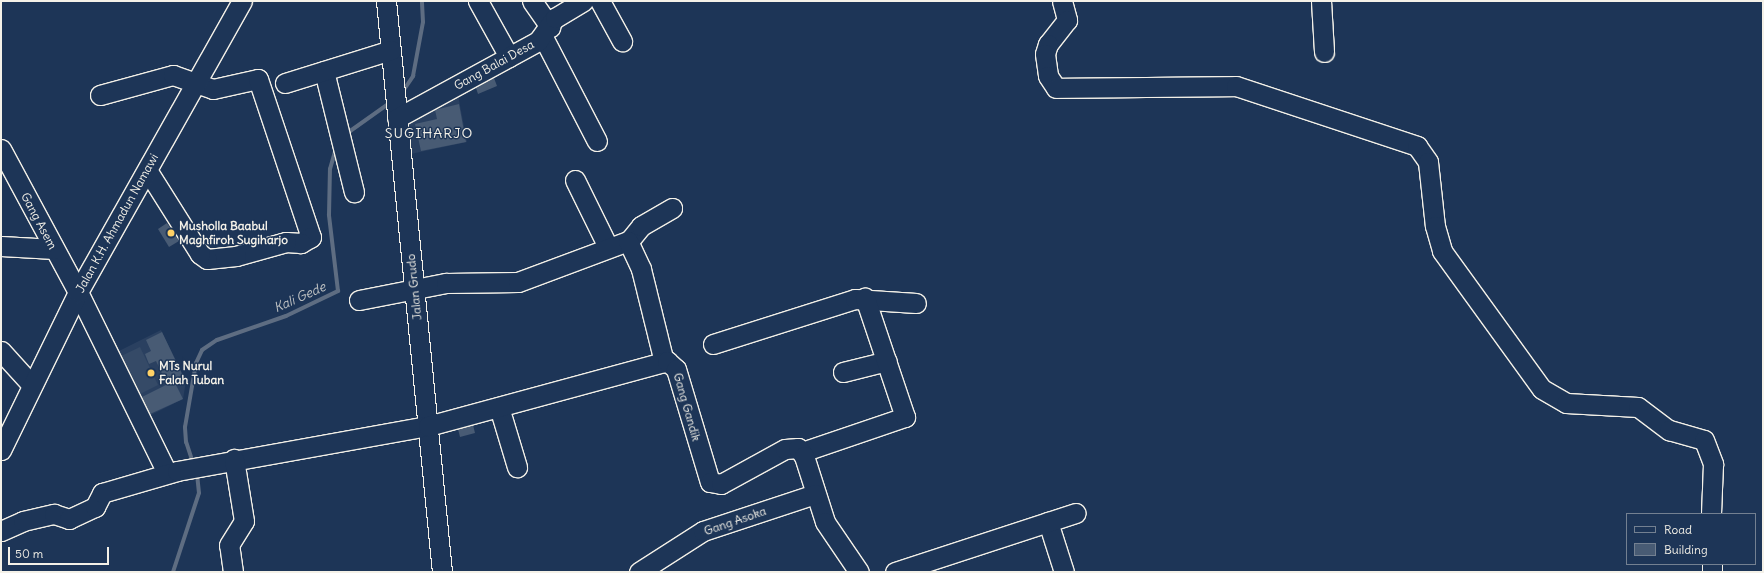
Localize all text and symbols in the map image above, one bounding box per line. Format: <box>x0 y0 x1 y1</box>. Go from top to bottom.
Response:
street label: Gang Balai Desa <box>452 37 536 93</box>
district label: SUGIHARJO <box>385 125 473 141</box>
street label: Jalan K.H. Ahmadun Namawi <box>73 151 161 295</box>
street label: Gang Asem <box>18 190 60 252</box>
place label: Musholla Baabul Maghfiroh Sugiharjo <box>179 219 288 247</box>
marker: Musholla Baabul Maghfiroh Sugiharjo <box>166 228 176 238</box>
street label: Jalan Grudo <box>403 253 425 321</box>
water label: Kali Gede <box>272 280 328 316</box>
place label: MTs Nurul Falah Tuban <box>159 359 224 387</box>
marker: MTs Nurul Falah Tuban <box>146 368 156 378</box>
street label: Gang Gandik <box>670 371 704 443</box>
street label: Gang Asoka <box>702 504 768 538</box>
legend <box>1626 513 1756 565</box>
text: Road <box>1664 522 1692 537</box>
scale bar <box>10 539 111 565</box>
text: Building <box>1664 542 1708 557</box>
text: 50 m <box>15 546 43 561</box>

